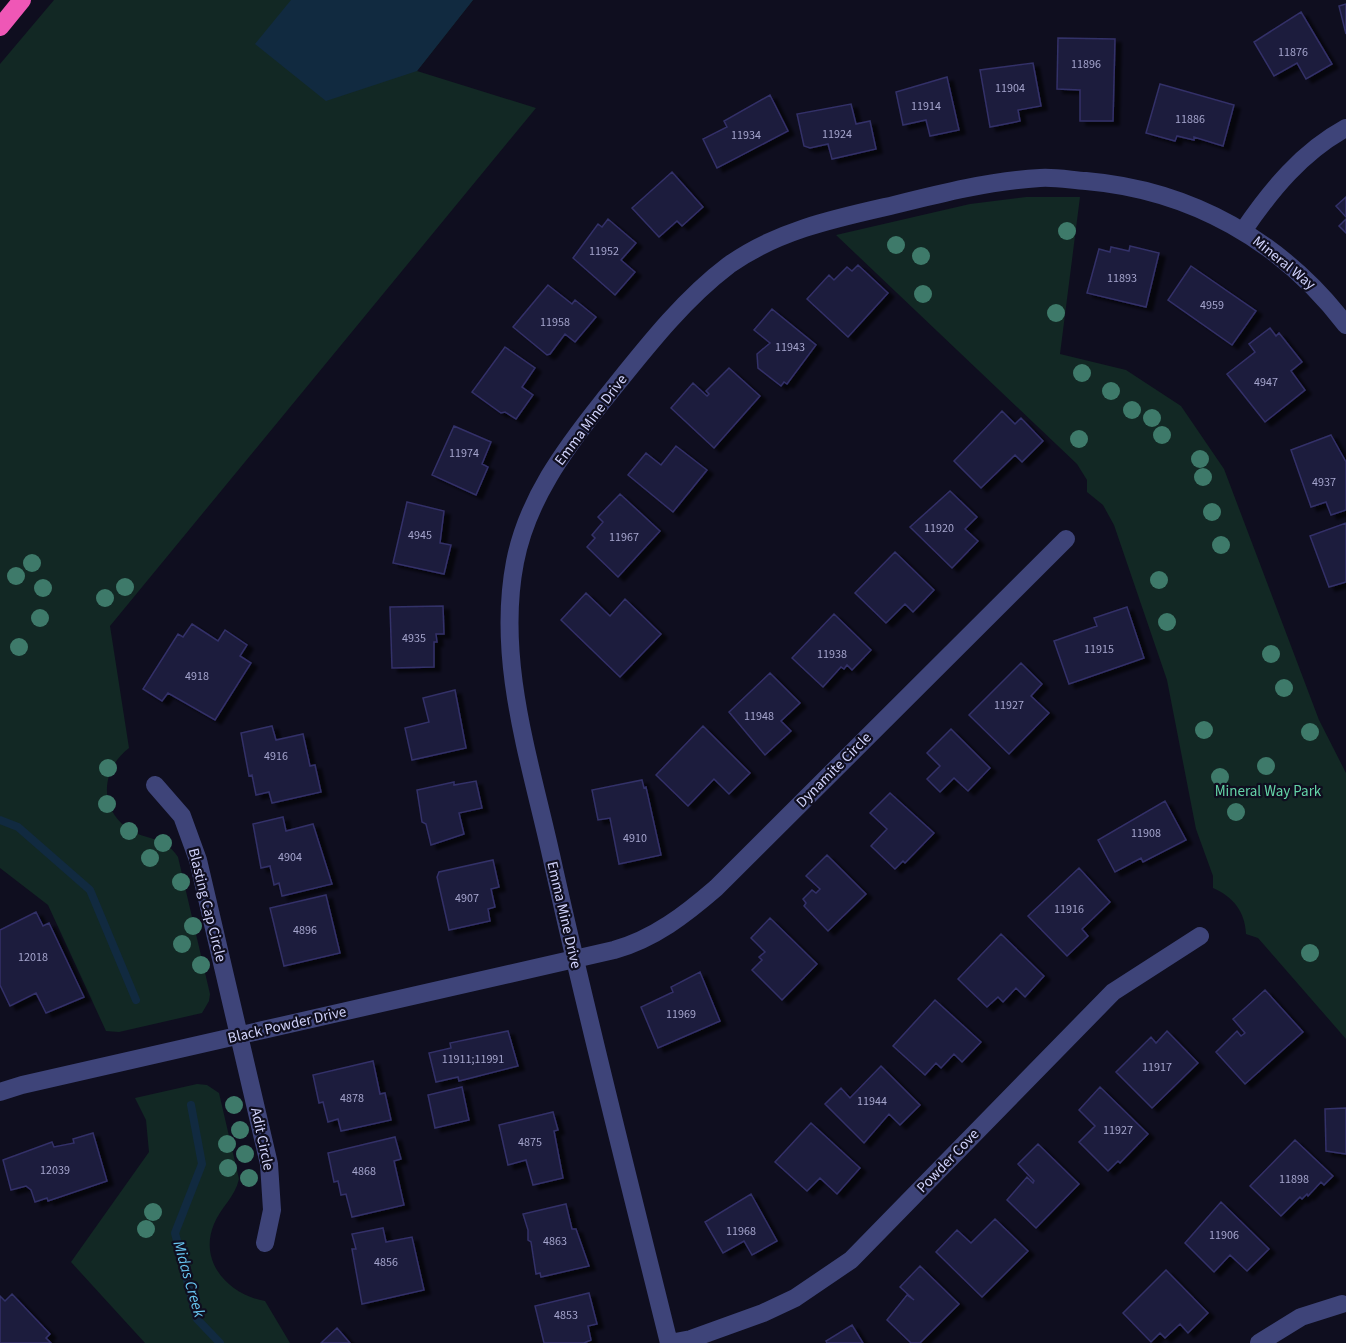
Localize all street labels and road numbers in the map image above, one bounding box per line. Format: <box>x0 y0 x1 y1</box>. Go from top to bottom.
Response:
street label: Mineral Way <box>1248 231 1320 295</box>
street label: Emma Mine Drive <box>550 370 632 470</box>
street label: Dynamite Circle <box>792 728 876 812</box>
street label: Blasting Cap Circle <box>183 846 231 964</box>
street label: Emma Mine Drive <box>541 859 587 971</box>
street label: Black Powder Drive <box>226 1001 348 1049</box>
street label: Adit Circle <box>245 1106 279 1172</box>
street label: Powder Cove <box>912 1124 984 1198</box>

